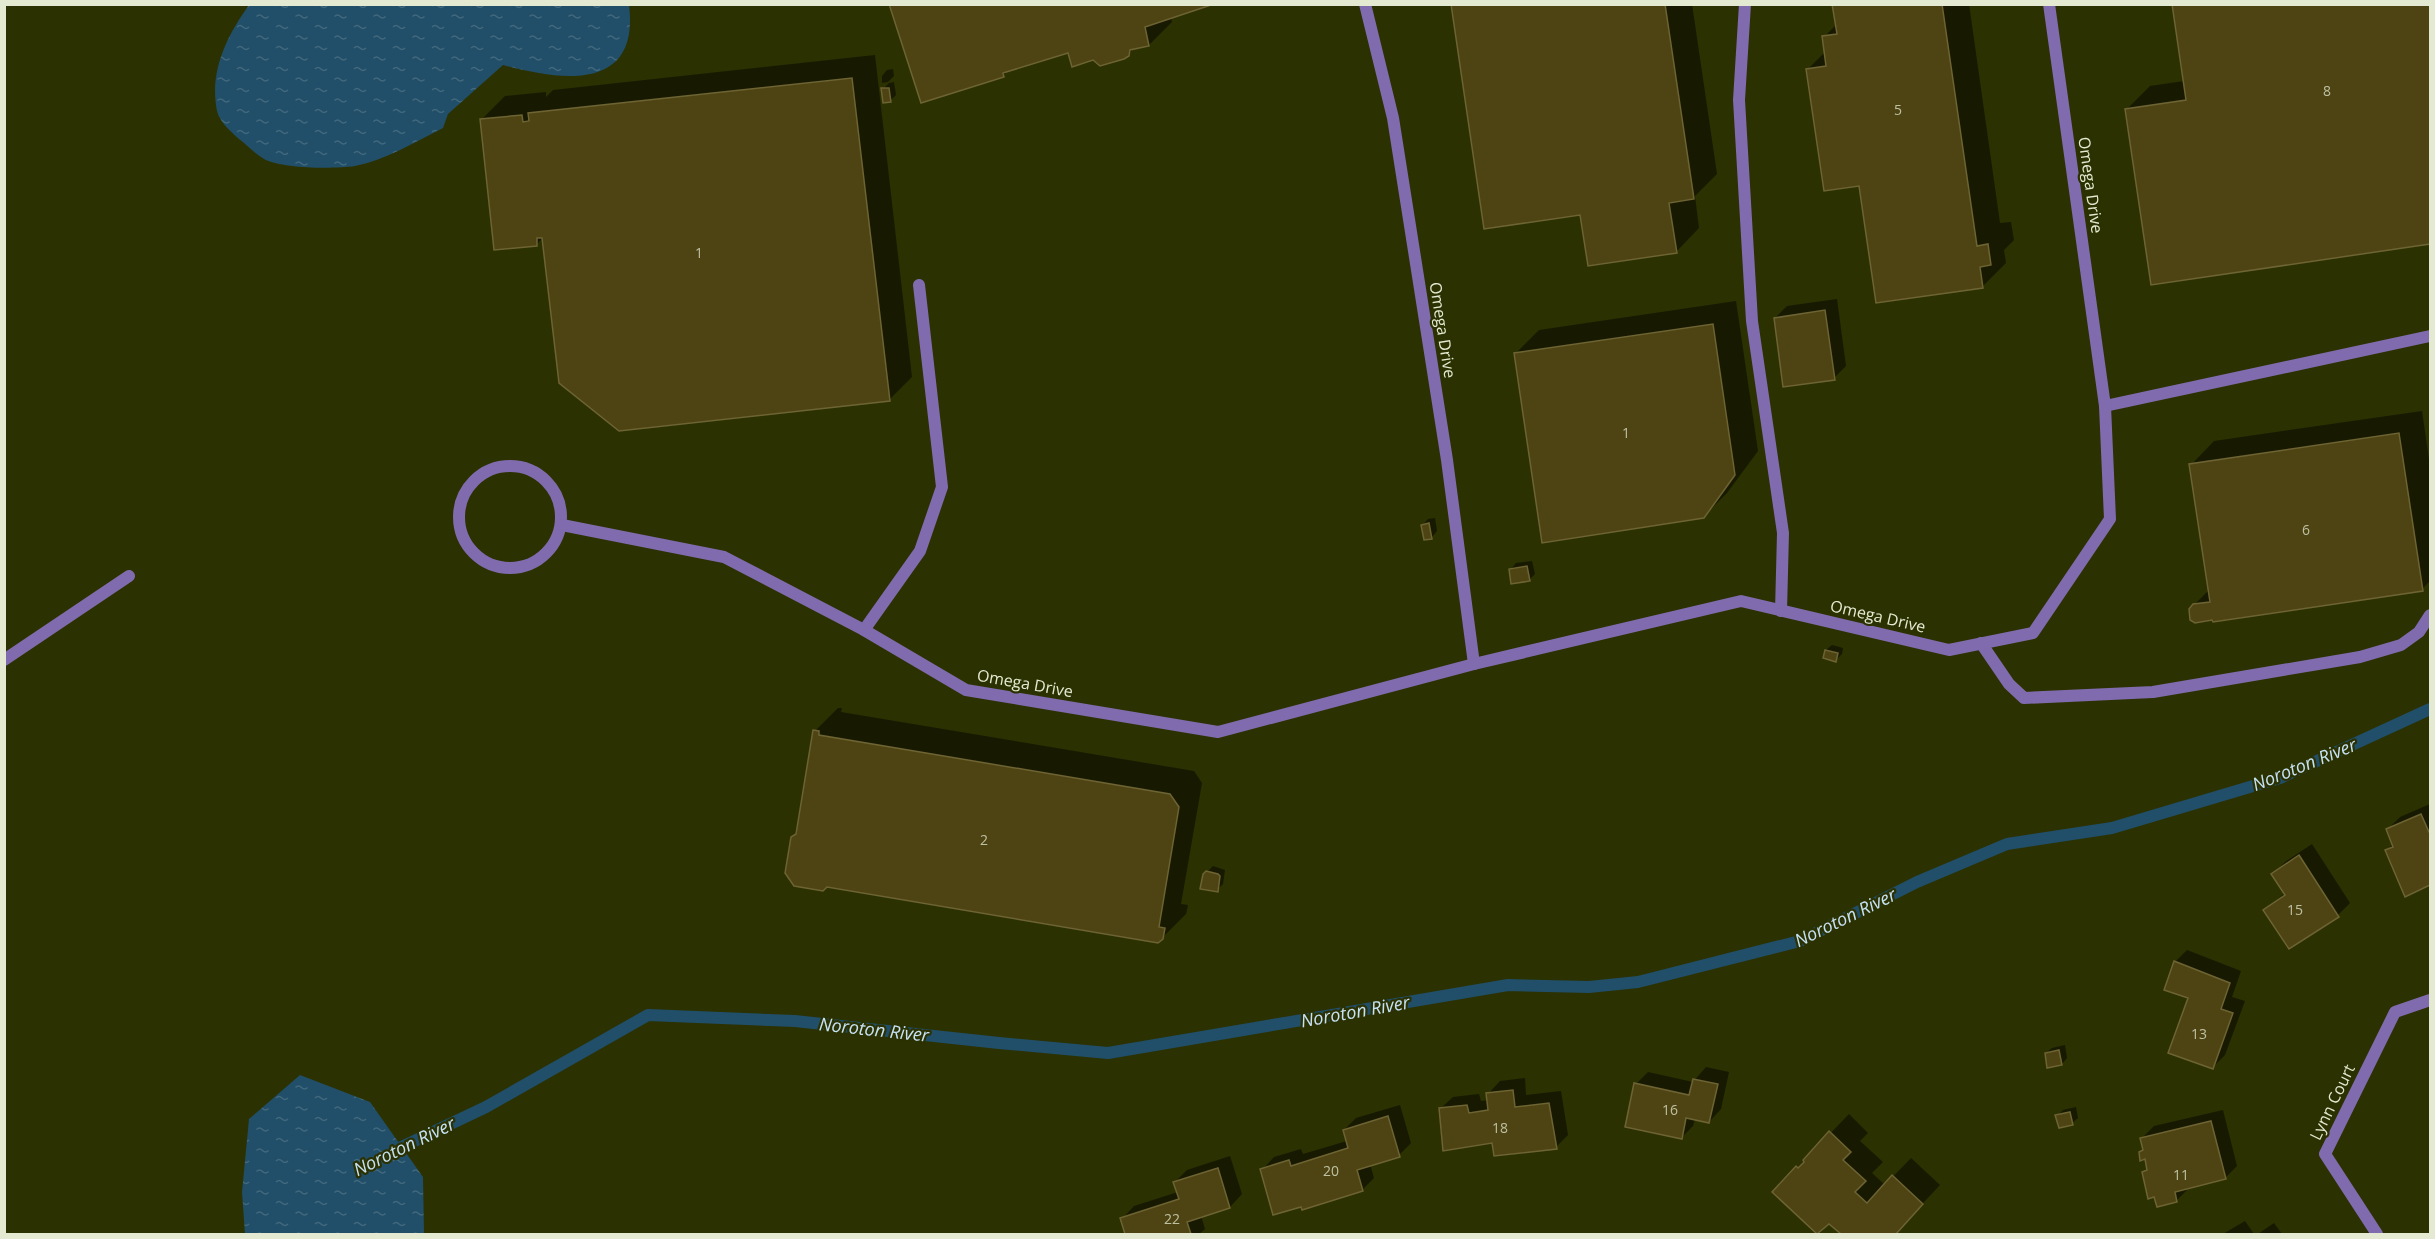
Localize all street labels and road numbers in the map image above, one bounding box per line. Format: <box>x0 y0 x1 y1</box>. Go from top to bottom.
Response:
street label: Omega Drive <box>2073 135 2109 235</box>
street label: Omega Drive <box>1425 280 1461 380</box>
street label: Omega Drive <box>1828 594 1928 638</box>
street label: Omega Drive <box>975 664 1075 702</box>
street label: Lynn Court <box>2304 1060 2360 1144</box>

